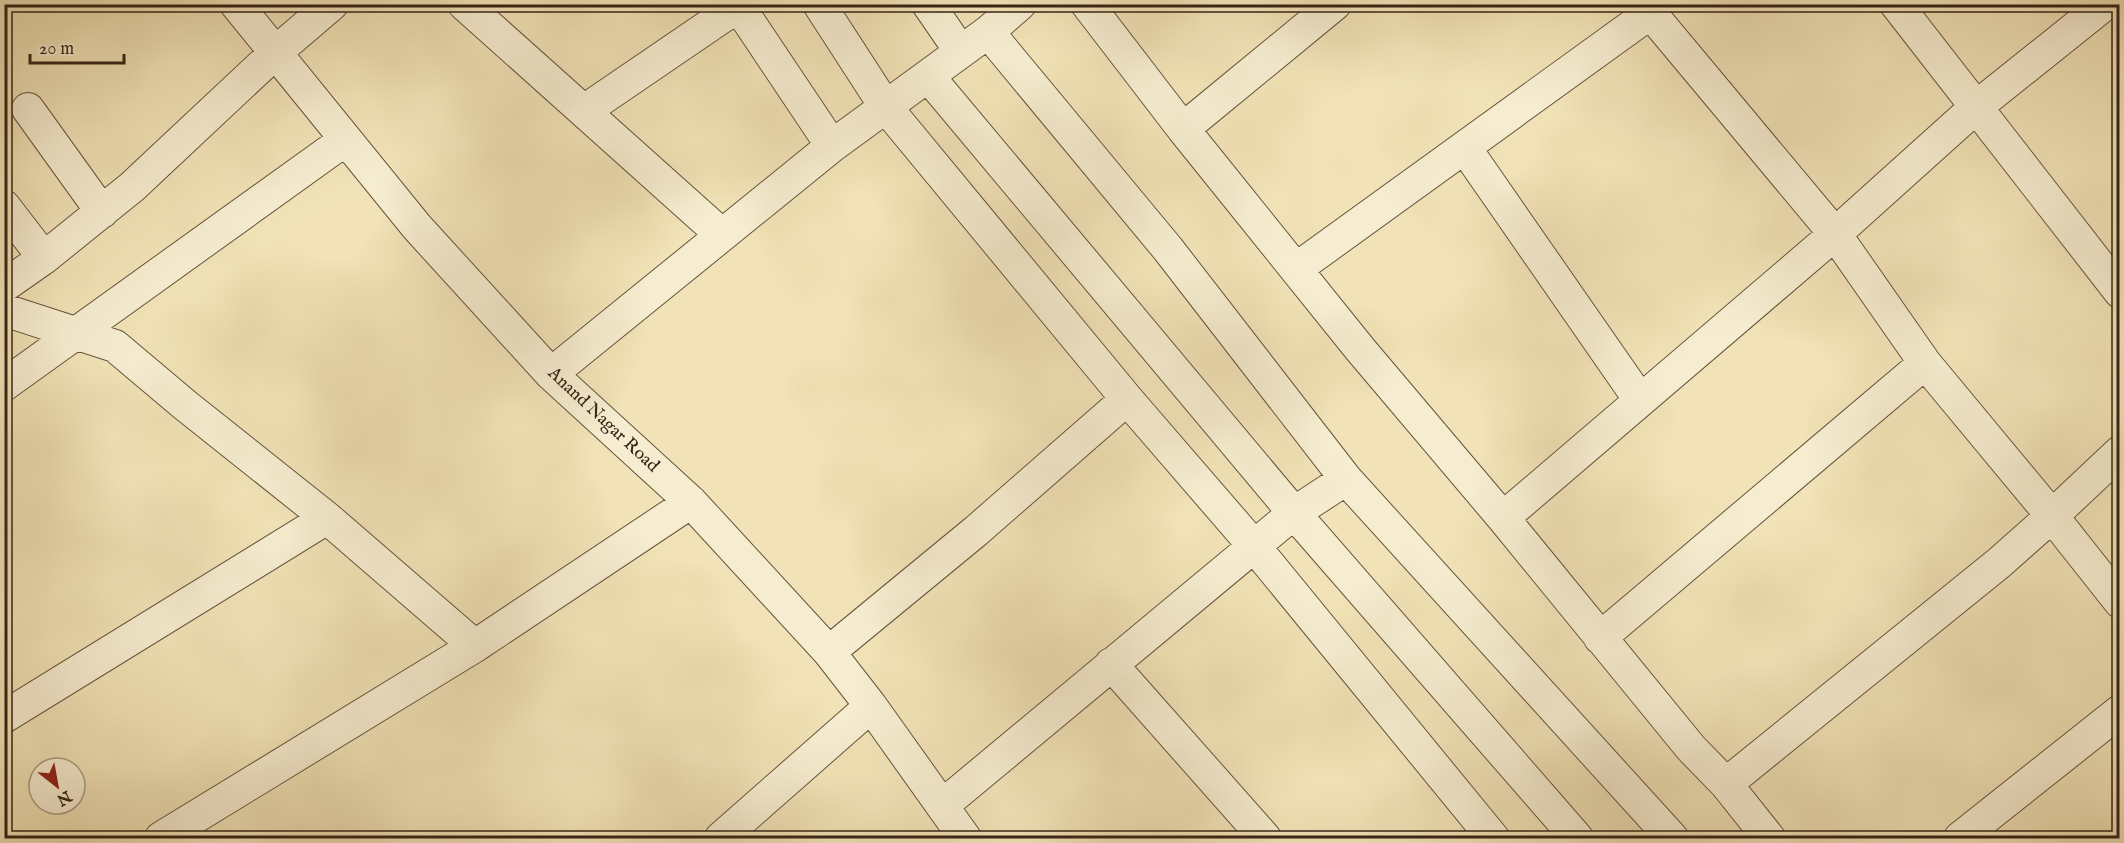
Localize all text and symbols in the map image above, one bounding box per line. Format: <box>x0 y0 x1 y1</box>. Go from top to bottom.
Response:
scale bar <box>30 27 124 65</box>
text: 20 m <box>39 38 74 61</box>
street label: Anand Nagar Road <box>542 362 664 478</box>
north arrow <box>27 756 87 816</box>
text: N <box>52 784 76 809</box>

